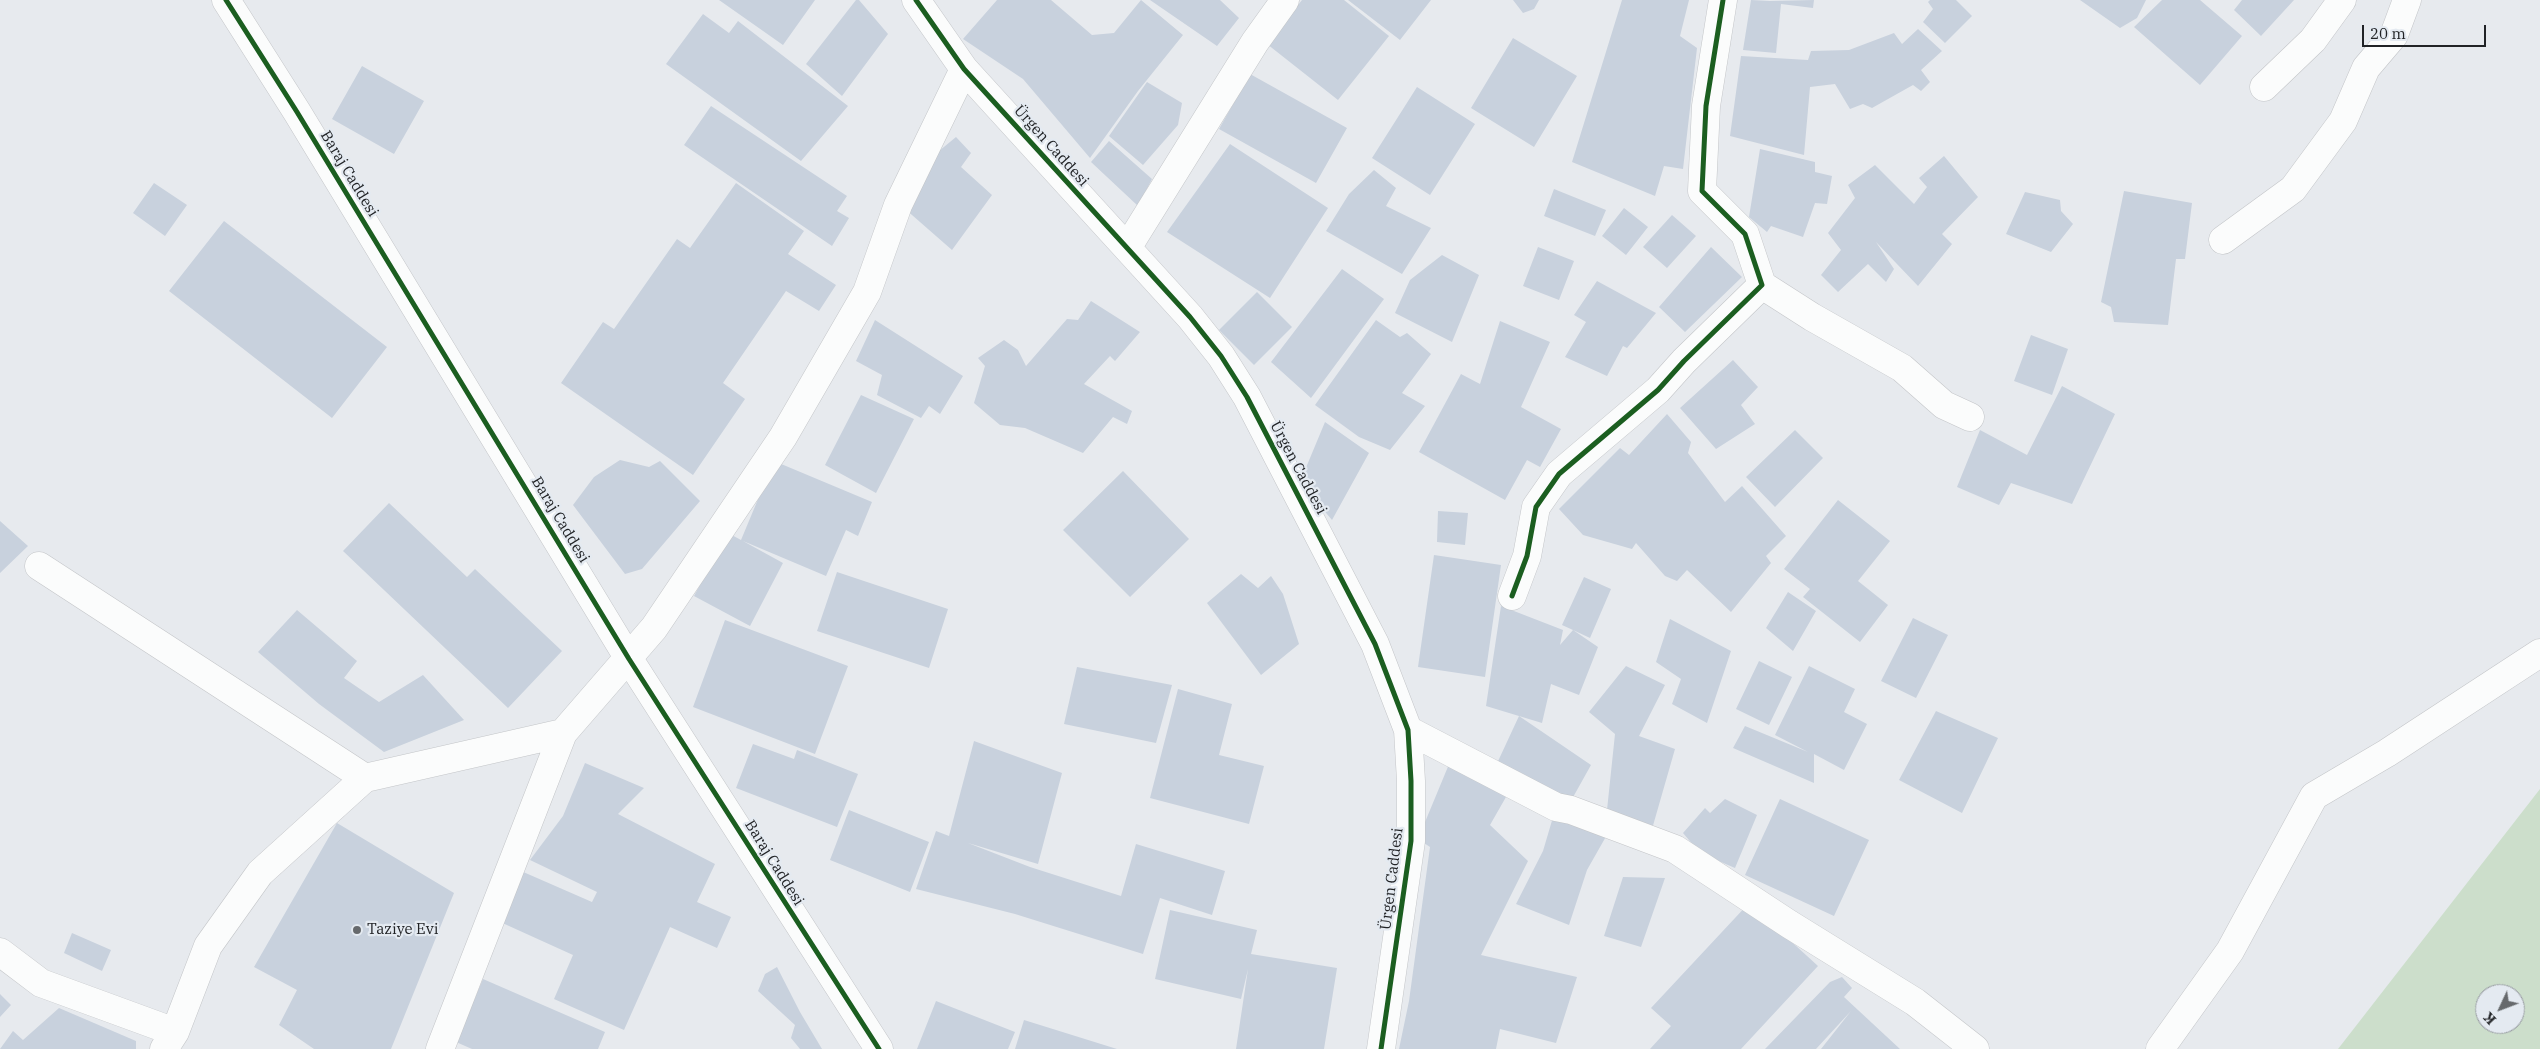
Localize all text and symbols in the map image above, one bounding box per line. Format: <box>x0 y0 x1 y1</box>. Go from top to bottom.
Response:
scale bar <box>2365 15 2489 47</box>
text: 20 m <box>2370 24 2406 43</box>
street label: Ürgen Caddesi <box>1010 102 1092 190</box>
street label: Baraj Caddesi <box>316 128 382 220</box>
street label: Ürgen Caddesi <box>1266 418 1330 518</box>
street label: Baraj Caddesi <box>527 474 593 566</box>
street label: Baraj Caddesi <box>741 817 807 909</box>
street label: Ürgen Caddesi <box>1377 827 1407 931</box>
place label: Taziye Evi <box>367 921 438 939</box>
marker: Taziye Evi <box>351 924 363 936</box>
north arrow <box>2475 984 2525 1034</box>
text: K <box>2480 1008 2500 1029</box>

